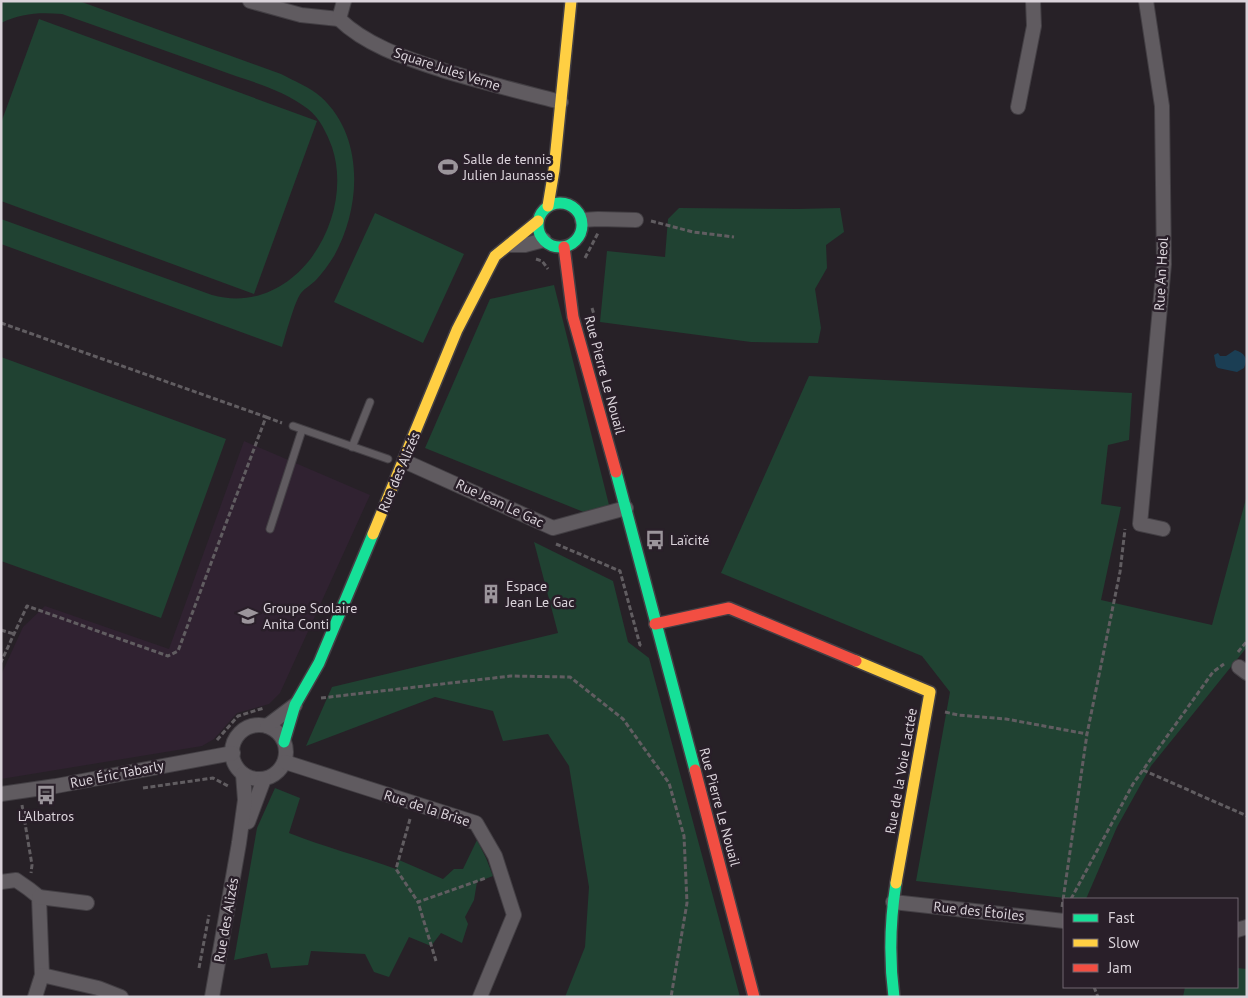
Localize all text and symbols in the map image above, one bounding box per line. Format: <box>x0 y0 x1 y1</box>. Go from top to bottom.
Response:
street label: Square Jules Verne <box>391 43 503 95</box>
place label: Salle de tennis Julien Jaunasse <box>462 150 553 184</box>
sports icon: Salle de tennis Julien Jaunasse <box>437 156 459 178</box>
street label: Rue An Heol <box>1150 237 1172 311</box>
street label: Rue Pierre Le Nouail <box>580 314 630 436</box>
street label: Rue des Alizés <box>374 429 424 515</box>
street label: Rue Jean Le Gac <box>453 475 547 531</box>
bus stop icon: Laïcité <box>644 529 666 551</box>
place label: Laïcité <box>670 531 709 549</box>
place label: Espace Jean Le Gac <box>505 577 575 611</box>
building icon: Espace Jean Le Gac <box>480 583 502 605</box>
place label: Groupe Scolaire Anita Conti <box>263 599 357 633</box>
school or university icon: Groupe Scolaire Anita Conti <box>237 605 259 627</box>
street label: Rue de la Voie Lactée <box>881 707 921 835</box>
street label: Rue Pierre Le Nouail <box>695 746 745 868</box>
street label: Rue Éric Tabarly <box>69 756 166 792</box>
bus stop icon: L'Albatros <box>35 784 57 806</box>
street label: Rue de la Brise <box>382 786 472 830</box>
place label: L'Albatros <box>18 807 74 825</box>
street label: Rue des Alizés <box>210 876 242 964</box>
street label: Rue des Étoiles <box>933 897 1025 925</box>
legend <box>1063 898 1238 988</box>
text: Fast <box>1108 908 1135 927</box>
text: Slow <box>1108 933 1139 952</box>
text: Jam <box>1107 958 1132 977</box>

